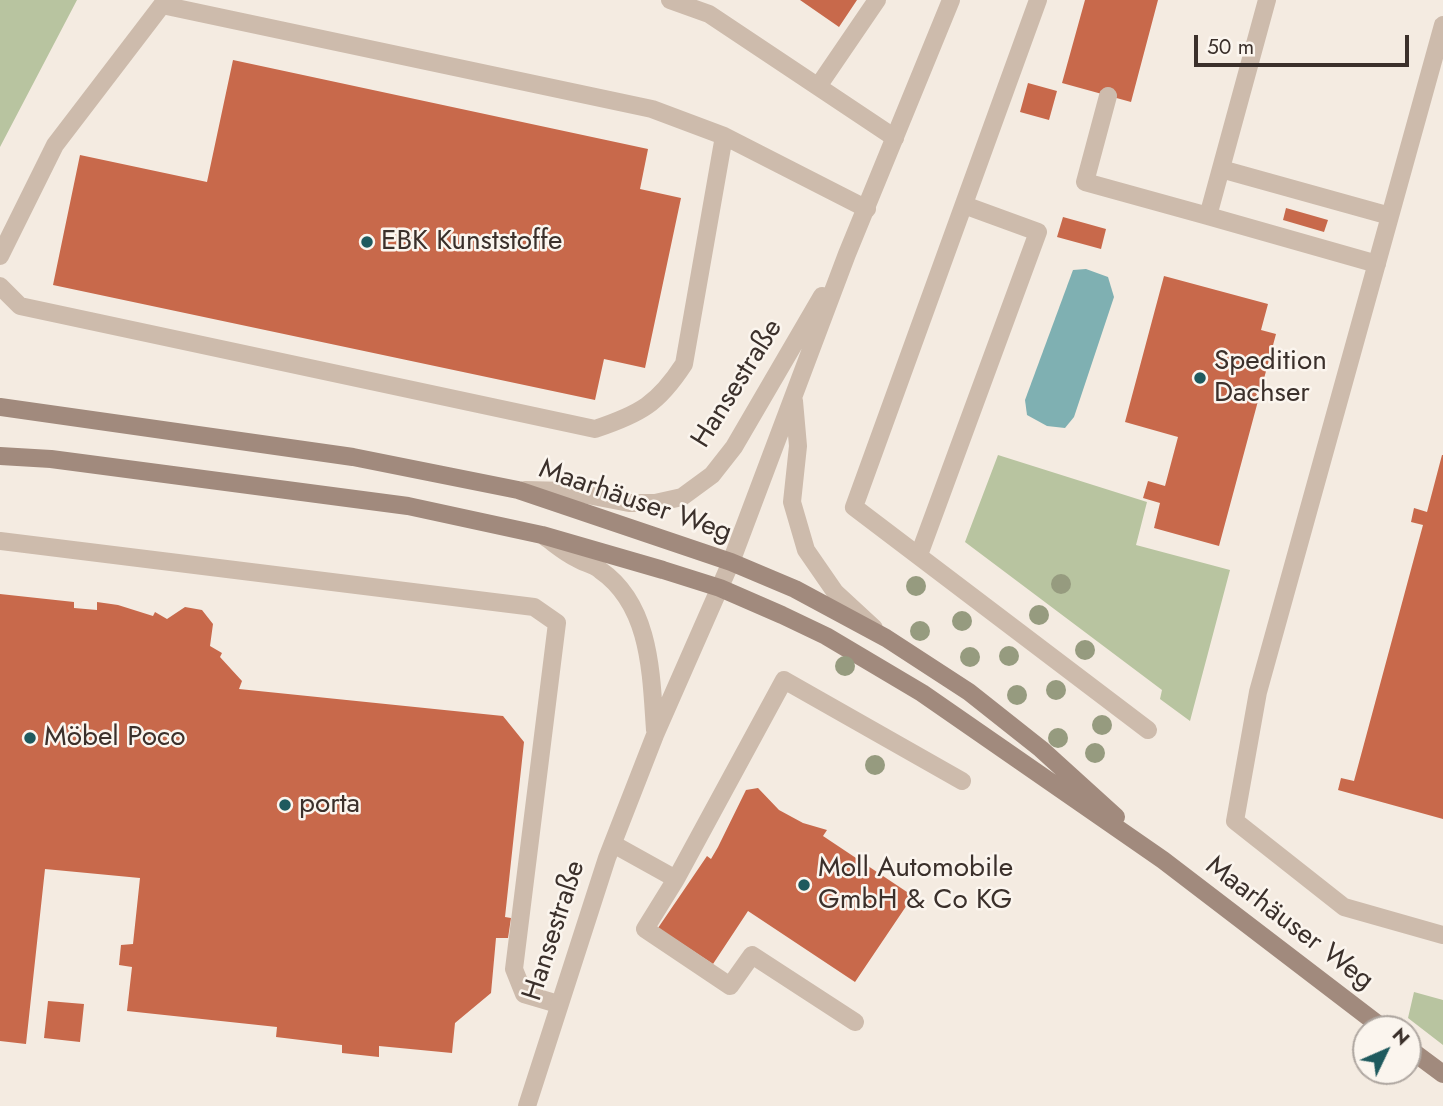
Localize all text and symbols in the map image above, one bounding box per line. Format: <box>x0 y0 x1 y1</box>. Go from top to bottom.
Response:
scale bar <box>1198 21 1413 65</box>
text: 50 m <box>1207 32 1254 62</box>
place label: EBK Kunststoffe <box>381 225 562 259</box>
marker: EBK Kunststoffe <box>359 234 375 250</box>
street label: Hansestraße <box>685 314 791 454</box>
place label: Spedition Dachser <box>1214 345 1327 411</box>
marker: Spedition Dachser <box>1192 370 1208 386</box>
street label: Maarhäuser Weg <box>534 453 736 551</box>
place label: Möbel Poco <box>44 721 186 755</box>
marker: Möbel Poco <box>22 730 38 746</box>
place label: porta <box>299 788 360 822</box>
marker: porta <box>277 797 293 813</box>
street label: Maarhäuser Weg <box>1198 850 1380 998</box>
place label: Moll Automobile GmbH & Co KG <box>818 852 1013 918</box>
street label: Hansestraße <box>517 857 593 1005</box>
marker: Moll Automobile GmbH & Co KG <box>796 877 812 893</box>
north arrow <box>1352 1015 1422 1085</box>
text: N <box>1386 1022 1416 1051</box>

